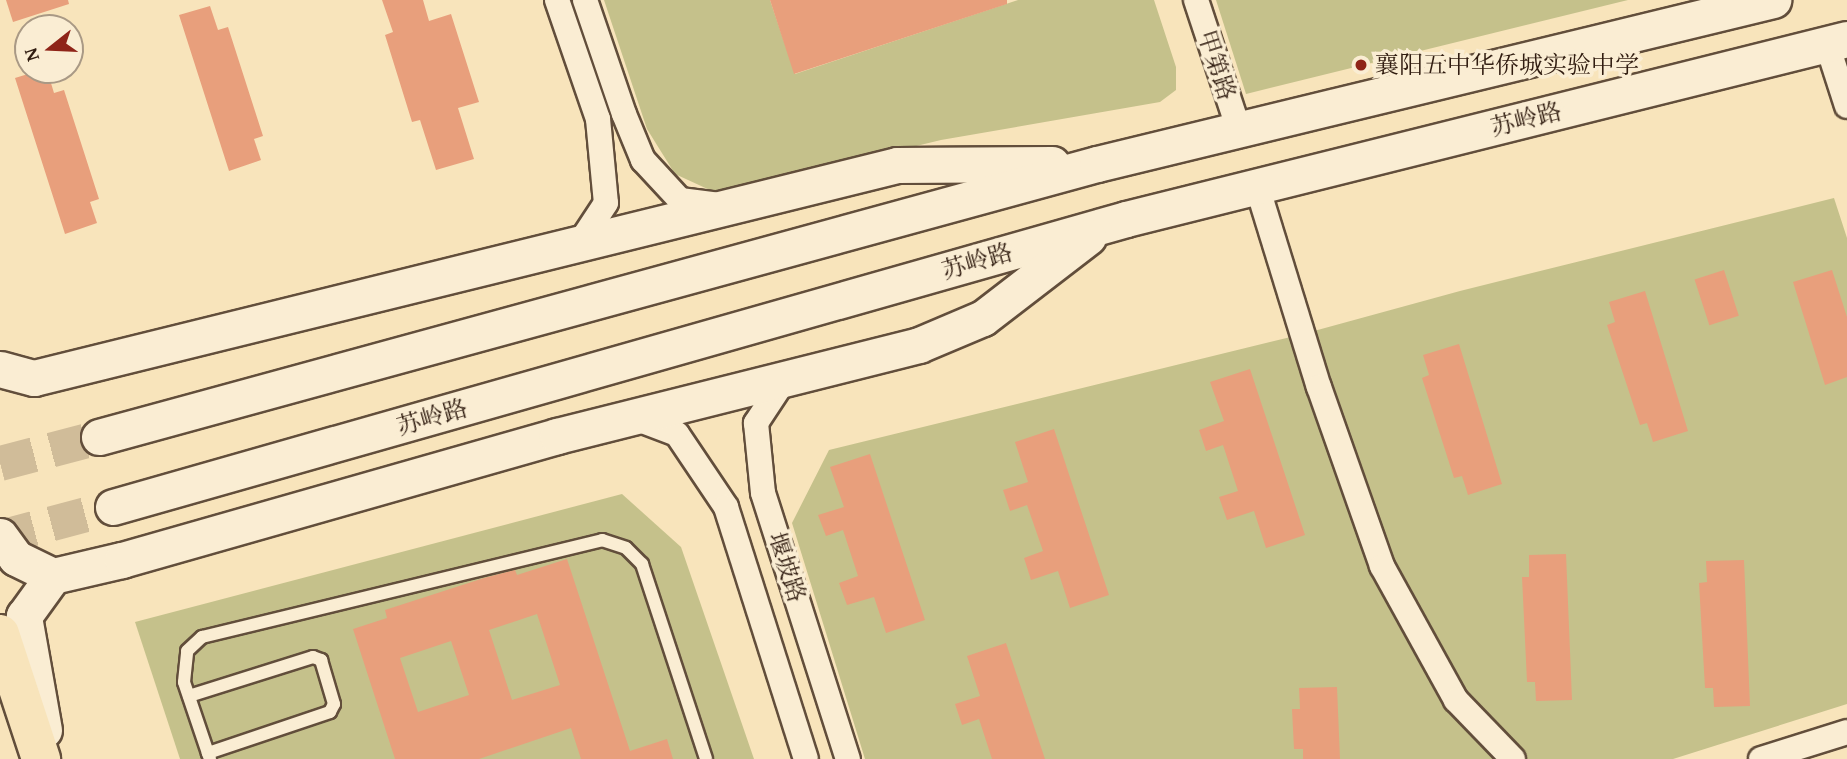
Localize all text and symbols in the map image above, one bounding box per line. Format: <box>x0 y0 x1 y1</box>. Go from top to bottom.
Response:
north arrow <box>14 14 84 84</box>
street label: 甲第路 <box>1192 26 1242 104</box>
text: N <box>16 45 46 65</box>
place label: 襄阳五中华侨城实验中学 <box>1375 51 1639 79</box>
marker: 襄阳五中华侨城实验中学 <box>1353 57 1369 73</box>
street label: 苏岭路 <box>1488 96 1564 142</box>
street label: 苏岭路 <box>938 237 1016 285</box>
street label: 苏岭路 <box>393 393 471 441</box>
street label: 堰坡路 <box>762 528 812 606</box>

